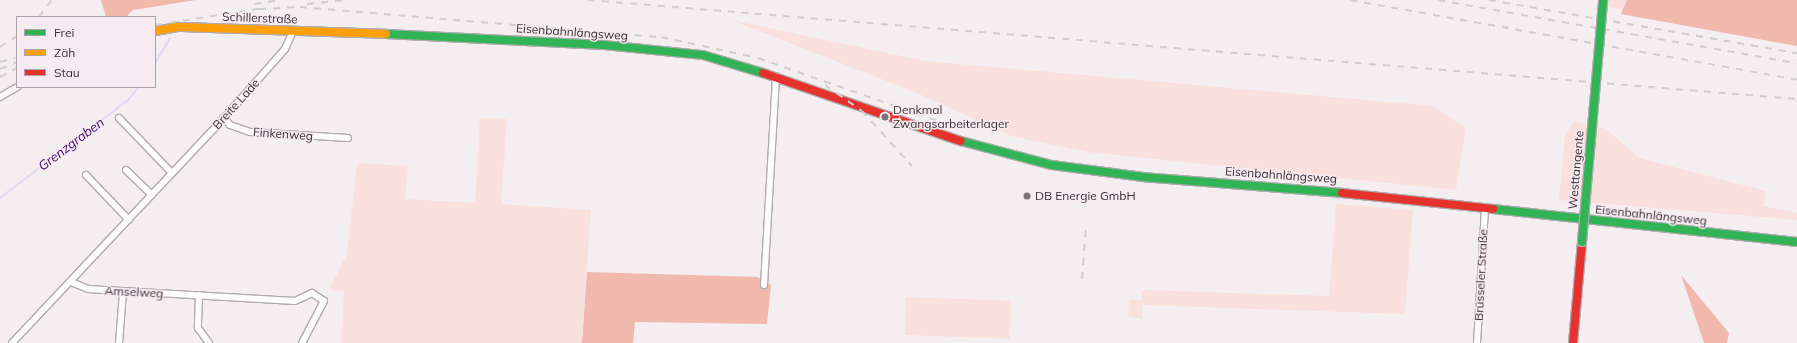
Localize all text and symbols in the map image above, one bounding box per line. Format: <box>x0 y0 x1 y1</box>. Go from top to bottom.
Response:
street label: Schillerstraße <box>222 9 298 27</box>
legend <box>16 16 156 88</box>
street label: Eisenbahnlängsweg <box>516 21 628 43</box>
text: Frei <box>54 25 74 40</box>
text: Zäh <box>54 45 75 60</box>
text: Stau <box>54 65 80 80</box>
street label: Breite Lade <box>210 76 262 132</box>
place label: Denkmal Zwangsarbeiterlager <box>893 103 1009 131</box>
marker: Denkmal Zwangsarbeiterlager <box>880 112 890 122</box>
water label: Grenzgraben <box>35 114 107 174</box>
street label: Finkenweg <box>252 125 314 143</box>
street label: Westtangente <box>1565 130 1587 210</box>
street label: Eisenbahnlängsweg <box>1225 164 1337 186</box>
place label: DB Energie GmbH <box>1035 189 1136 203</box>
marker: DB Energie GmbH <box>1022 191 1032 201</box>
street label: Eisenbahnlängsweg <box>1594 202 1708 228</box>
street label: Brüsseler Straße <box>1471 229 1491 321</box>
street label: Amselweg <box>104 283 164 301</box>

